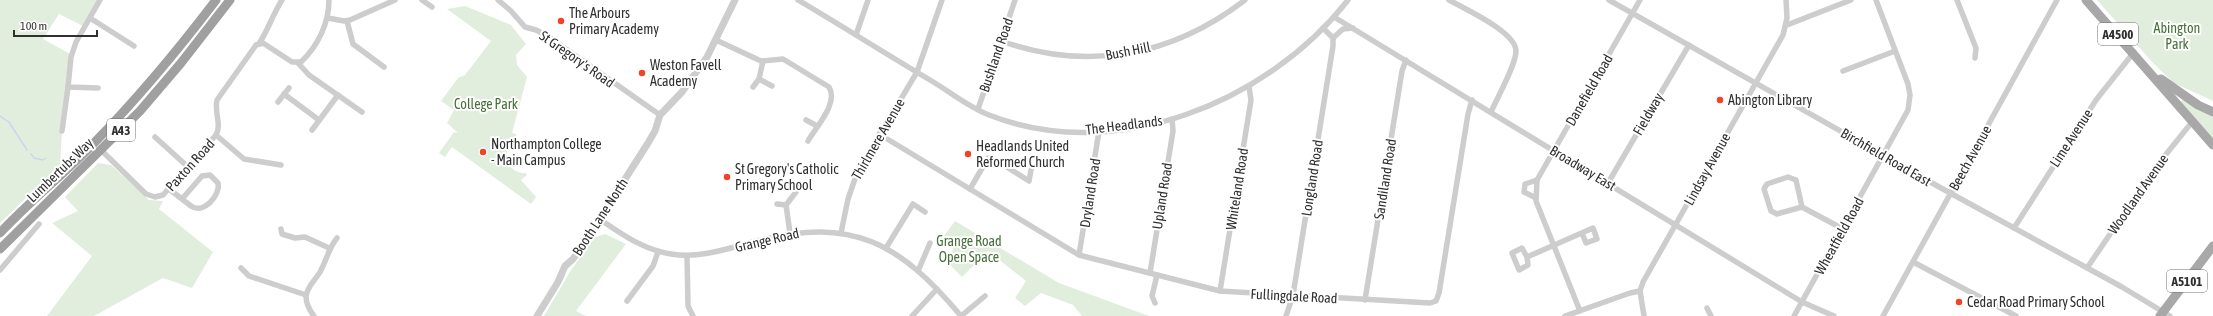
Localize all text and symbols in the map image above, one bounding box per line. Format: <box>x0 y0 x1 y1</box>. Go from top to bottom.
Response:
place label: The Arbours Primary Academy <box>569 5 659 37</box>
scale bar <box>14 12 97 38</box>
marker: The Arbours Primary Academy <box>556 16 566 26</box>
street label: Bushland Road <box>976 16 1016 94</box>
text: 100 m <box>20 19 47 33</box>
park label: Abington Park <box>2154 20 2200 52</box>
road number: A4500 <box>2098 23 2138 45</box>
street label: St Gregory's Road <box>536 27 618 91</box>
street label: Bush Hill <box>1104 39 1152 63</box>
street label: Danefield Road <box>1562 51 1616 129</box>
place label: Weston Favell Academy <box>650 57 722 89</box>
marker: Weston Favell Academy <box>637 68 647 78</box>
street label: Fieldway <box>1630 90 1667 138</box>
place label: Abington Library <box>1728 92 1812 108</box>
street label: Thirlmere Avenue <box>848 95 908 183</box>
marker: Abington Library <box>1715 95 1725 105</box>
park label: College Park <box>454 96 518 112</box>
street label: Lime Avenue <box>2046 106 2096 170</box>
street label: The Headlands <box>1085 112 1163 138</box>
road number: A43 <box>107 119 135 141</box>
street label: Beech Avenue <box>1946 123 1994 193</box>
street label: Birchfield Road East <box>1838 125 1934 189</box>
street label: Lindsay Avenue <box>1681 130 1733 208</box>
street label: Lumbertubs Way <box>24 134 96 205</box>
street label: Paxton Road <box>162 136 218 194</box>
place label: Northampton College - Main Campus <box>491 136 602 168</box>
place label: Headlands United Reformed Church <box>976 138 1069 170</box>
street label: Sandiland Road <box>1371 138 1399 220</box>
street label: Longland Road <box>1298 139 1326 217</box>
street label: Broadway East <box>1547 142 1619 194</box>
marker: Northampton College - Main Campus <box>478 147 488 157</box>
street label: Whiteland Road <box>1223 147 1251 231</box>
marker: Headlands United Reformed Church <box>963 149 973 159</box>
street label: Woodland Avenue <box>2105 151 2171 237</box>
street label: Dryland Road <box>1077 157 1103 229</box>
place label: St Gregory's Catholic Primary School <box>735 161 839 193</box>
street label: Upland Road <box>1149 162 1175 230</box>
marker: St Gregory's Catholic Primary School <box>722 172 732 182</box>
street label: Booth Lane North <box>569 175 631 259</box>
street label: Wheatfield Road <box>1811 194 1867 278</box>
street label: Grange Road <box>733 225 801 255</box>
park label: Grange Road Open Space <box>936 233 1002 265</box>
road number: A5101 <box>2167 270 2207 292</box>
street label: Fullingdale Road <box>1250 286 1338 306</box>
place label: Cedar Road Primary School <box>1967 294 2105 310</box>
marker: Cedar Road Primary School <box>1954 297 1964 307</box>

